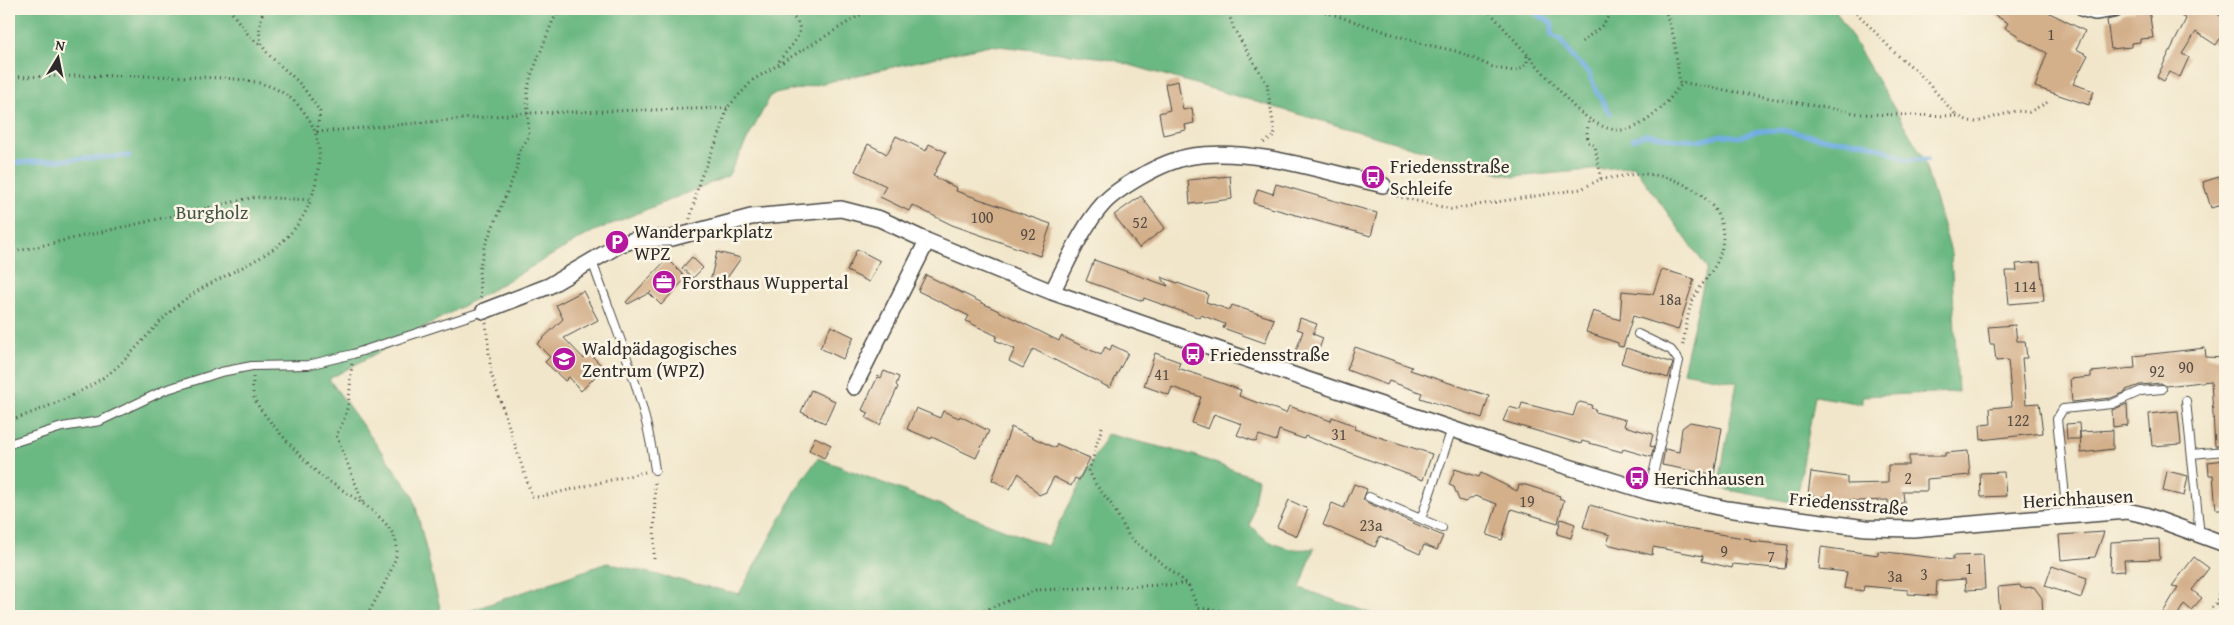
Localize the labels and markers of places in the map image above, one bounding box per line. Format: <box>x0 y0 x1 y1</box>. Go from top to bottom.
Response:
place label: Friedensstraße Schleife <box>1390 152 1510 202</box>
bus stop icon: Friedensstraße Schleife <box>1360 164 1386 190</box>
place label: Wanderparkplatz WPZ <box>634 217 772 267</box>
parking icon: Wanderparkplatz WPZ <box>604 229 630 255</box>
place label: Forsthaus Wuppertal <box>682 268 849 296</box>
office icon: Forsthaus Wuppertal <box>651 269 677 295</box>
place label: Waldpädagogisches Zentrum (WPZ) <box>582 334 737 384</box>
place label: Friedensstraße <box>1210 340 1330 368</box>
bus stop icon: Friedensstraße <box>1180 341 1206 367</box>
school or university icon: Waldpädagogisches Zentrum (WPZ) <box>551 346 577 372</box>
place label: Herichhausen <box>1654 464 1765 492</box>
bus stop icon: Herichhausen <box>1624 465 1650 491</box>

